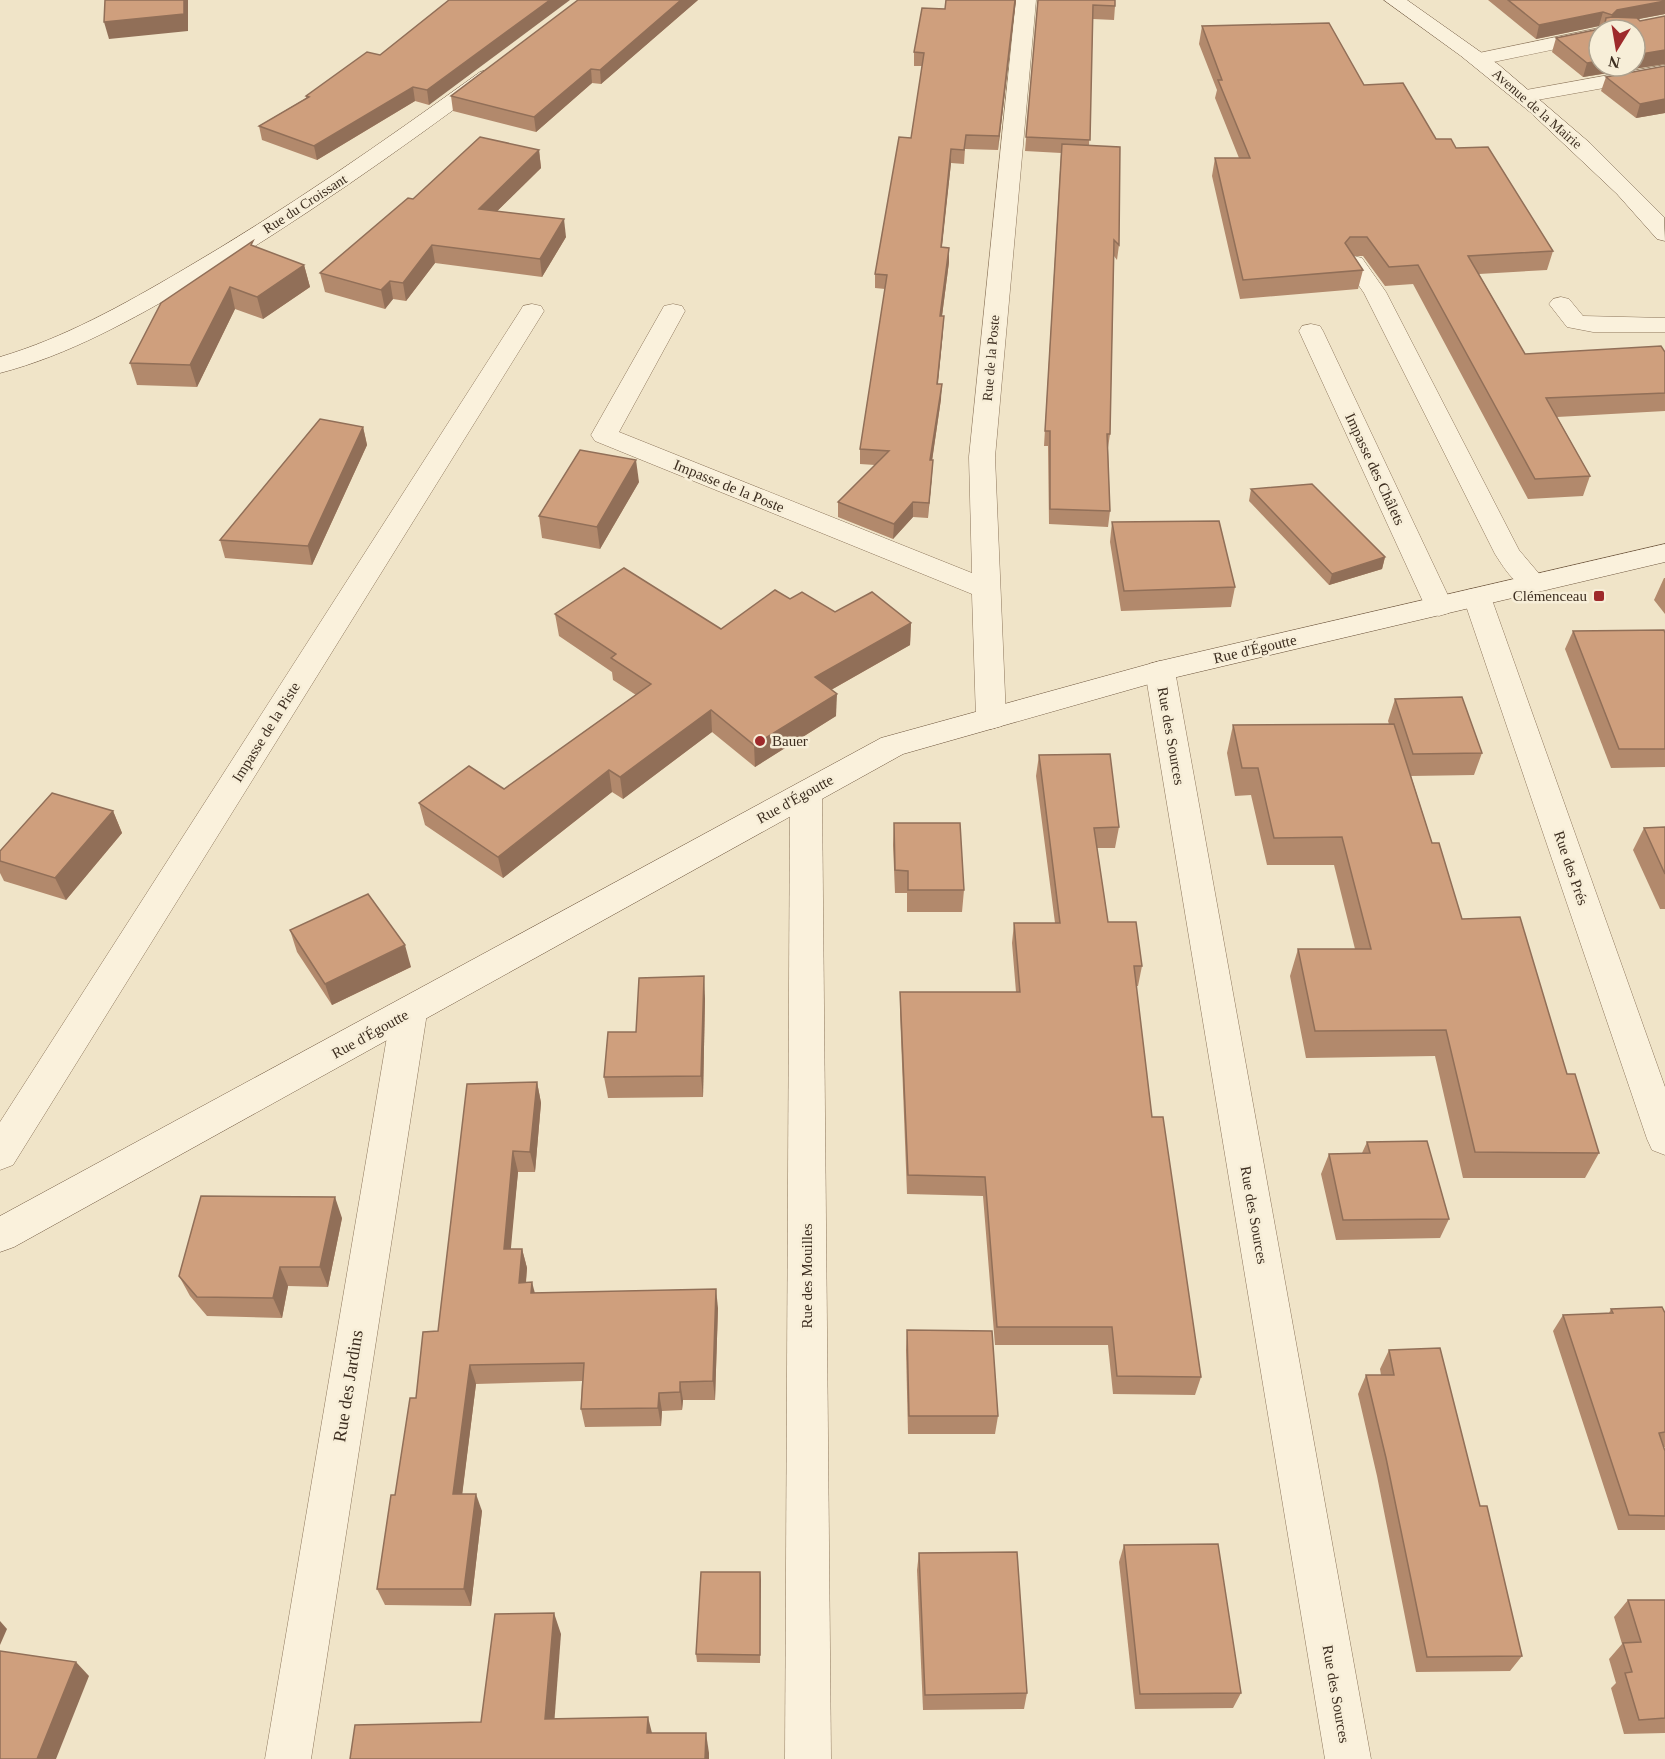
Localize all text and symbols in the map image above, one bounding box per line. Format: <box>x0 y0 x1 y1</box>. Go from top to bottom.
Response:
north arrow <box>1587 18 1647 78</box>
text: N <box>1607 53 1622 72</box>
street label: Avenue de la Mairie <box>1489 66 1585 152</box>
street label: Rue du Croissant <box>260 171 350 237</box>
street label: Rue de la Poste <box>980 314 1002 402</box>
street label: Impasse des Châlets <box>1342 410 1408 528</box>
street label: Impasse de la Poste <box>671 457 787 516</box>
place label: Clémenceau <box>1513 588 1587 604</box>
marker: Clémenceau <box>1592 589 1606 603</box>
street label: Rue d'Égoutte <box>1212 632 1298 666</box>
street label: Impasse de la Piste <box>229 679 303 785</box>
street label: Rue des Sources <box>1155 686 1188 786</box>
place label: Bauer <box>772 733 808 749</box>
marker: Bauer <box>753 734 767 748</box>
street label: Rue d'Égoutte <box>754 771 836 827</box>
street label: Rue des Prés <box>1551 829 1591 907</box>
street label: Rue d'Égoutte <box>329 1006 411 1062</box>
street label: Rue des Sources <box>1238 1165 1271 1265</box>
street label: Rue des Mouilles <box>799 1223 815 1329</box>
street label: Rue des Jardins <box>329 1329 367 1443</box>
street label: Rue des Sources <box>1320 1644 1353 1744</box>

